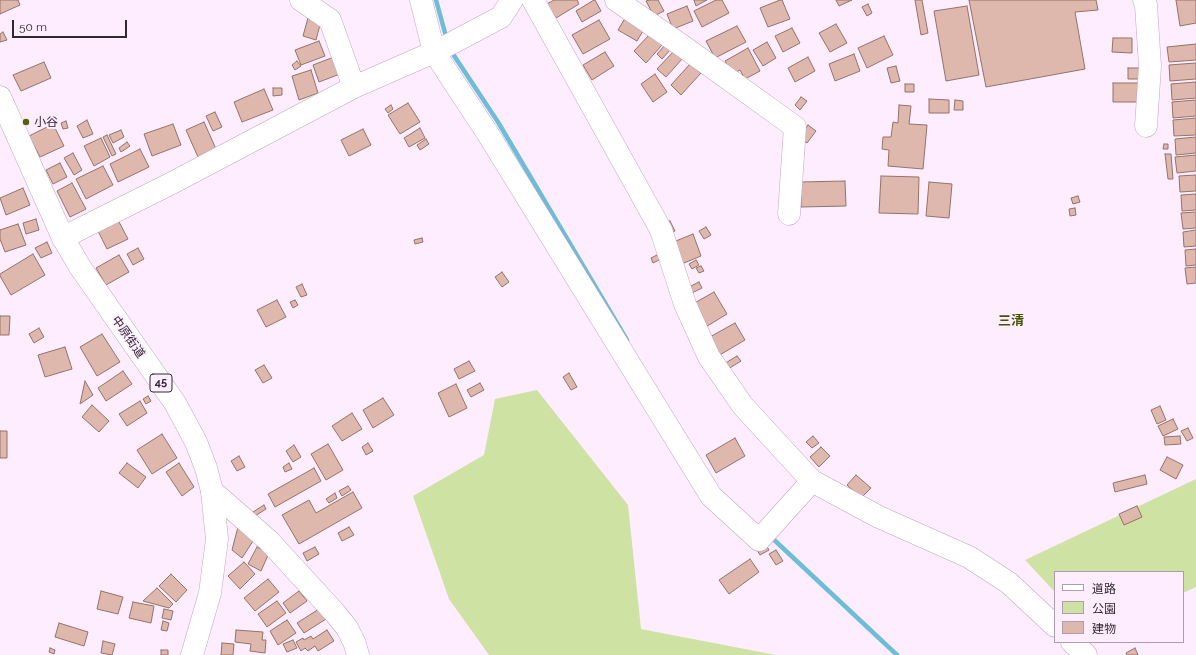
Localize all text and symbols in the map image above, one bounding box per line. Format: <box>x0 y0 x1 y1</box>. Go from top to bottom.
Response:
scale bar <box>14 12 129 38</box>
text: 50 m <box>19 20 47 34</box>
place label: 小谷 <box>34 115 58 129</box>
marker: 小谷 <box>21 117 31 127</box>
street label: 中原街道 <box>108 313 148 361</box>
district label: 三清 <box>998 313 1024 329</box>
road number: 45 <box>150 374 172 392</box>
legend <box>1054 571 1184 643</box>
text: 道路 <box>1092 582 1116 596</box>
text: 公園 <box>1092 602 1116 616</box>
text: 建物 <box>1092 622 1116 636</box>

